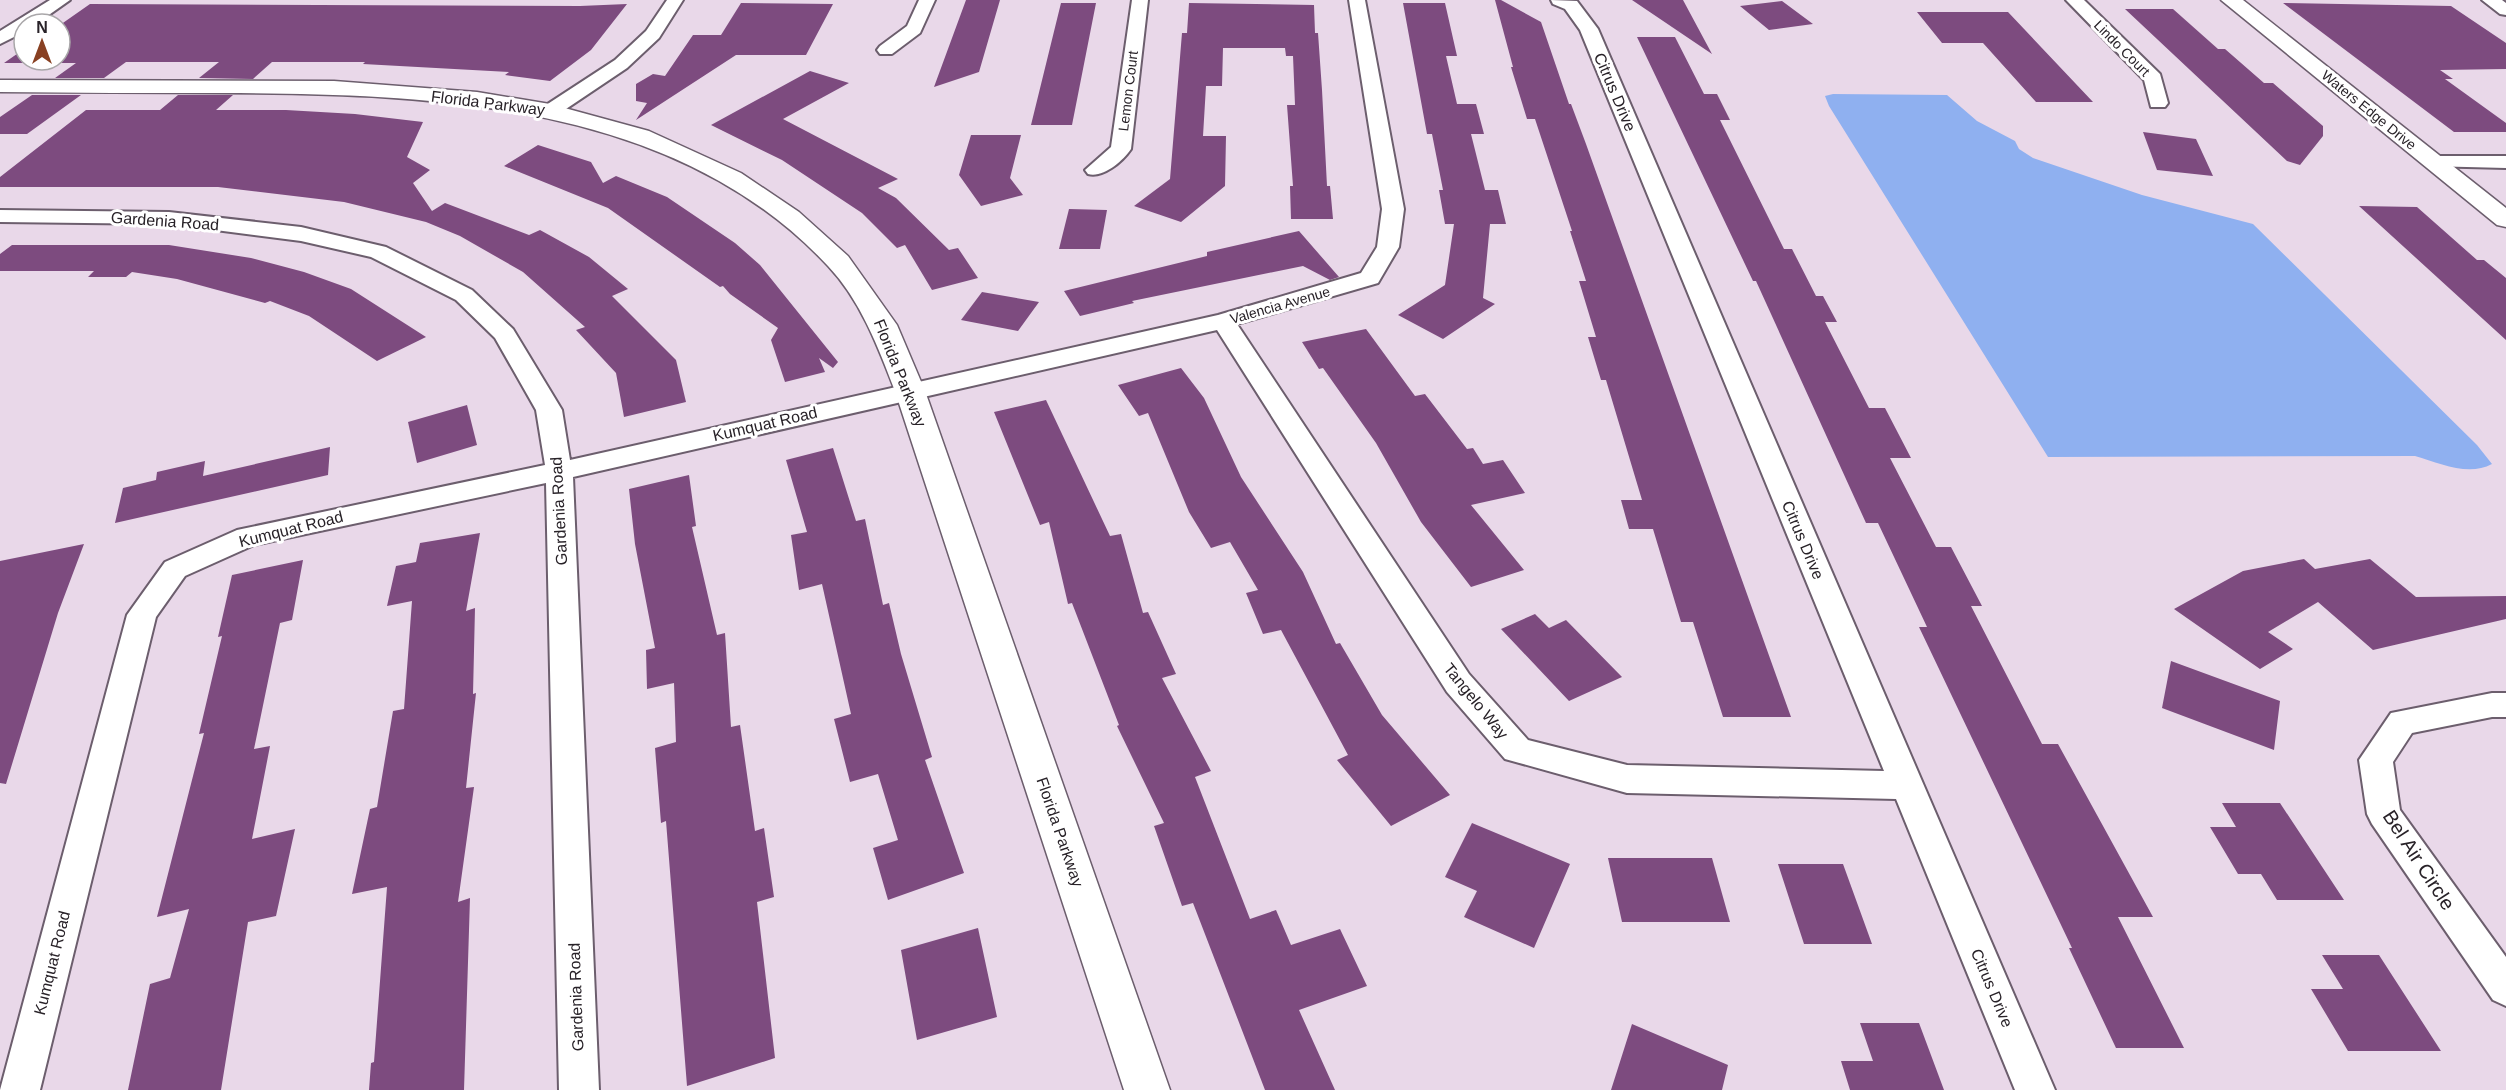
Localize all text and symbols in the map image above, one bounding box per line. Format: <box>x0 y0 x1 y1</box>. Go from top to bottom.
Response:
north arrow <box>12 12 72 72</box>
street label: Lindo Court <box>2091 17 2153 79</box>
text: N <box>36 19 48 36</box>
street label: Lemon Court <box>1115 50 1141 132</box>
street label: Citrus Drive <box>1591 50 1639 134</box>
street label: Waters Edge Drive <box>2319 67 2420 153</box>
street label: Florida Parkway <box>430 88 546 118</box>
street label: Gardenia Road <box>110 209 220 233</box>
street label: Valencia Avenue <box>1228 283 1332 327</box>
street label: Florida Parkway <box>871 317 929 429</box>
street label: Kumquat Road <box>711 404 819 444</box>
street label: Gardenia Road <box>548 456 570 566</box>
street label: Citrus Drive <box>1779 498 1827 582</box>
street label: Kumquat Road <box>237 508 345 550</box>
street label: Tangelo Way <box>1440 660 1512 742</box>
street label: Florida Parkway <box>1033 775 1087 889</box>
street label: Bel Air Circle <box>2379 806 2459 914</box>
street label: Kumquat Road <box>31 909 73 1017</box>
street label: Gardenia Road <box>566 942 586 1052</box>
street label: Citrus Drive <box>1968 946 2016 1030</box>

